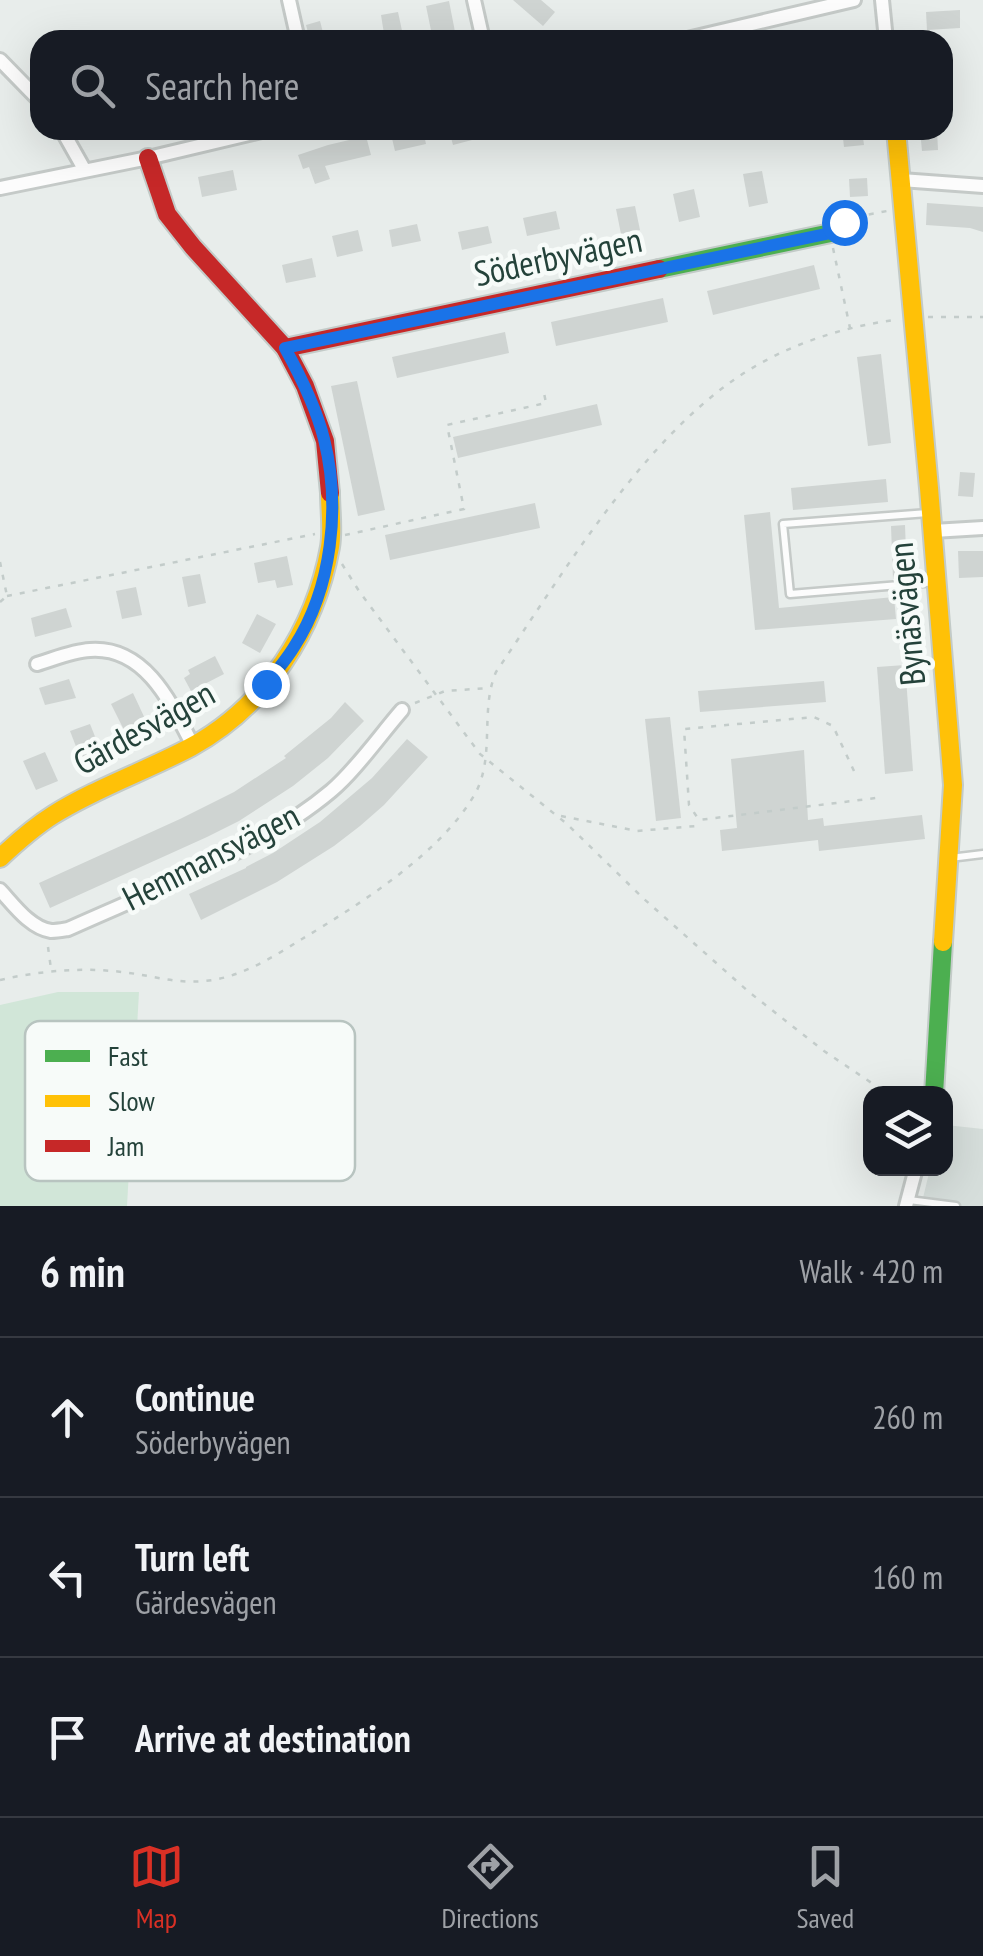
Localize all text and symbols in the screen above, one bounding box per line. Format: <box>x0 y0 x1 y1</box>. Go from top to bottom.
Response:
search box <box>30 30 953 140</box>
icon: search <box>65 58 120 113</box>
text: Search here <box>145 61 299 110</box>
route start <box>822 200 868 246</box>
street label: Söderbyvägen <box>470 216 646 296</box>
street label: Bynäsvägen <box>877 541 935 688</box>
route end <box>244 662 290 708</box>
street label: Gärdesvägen <box>65 669 222 785</box>
street label: Hemmansvägen <box>114 792 307 920</box>
legend <box>25 1021 355 1181</box>
text: Fast <box>108 1037 148 1074</box>
text: Slow <box>108 1082 155 1119</box>
map controls <box>863 1086 953 1176</box>
button: layers <box>863 1086 953 1176</box>
text: Jam <box>107 1127 144 1164</box>
text: 6 min <box>40 1244 125 1299</box>
text: Walk · 420 m <box>799 1250 943 1292</box>
text: Continue <box>135 1372 255 1421</box>
icon: ahead <box>40 1390 95 1445</box>
text: 260 m <box>872 1396 943 1438</box>
text: Söderbyvägen <box>135 1421 291 1463</box>
text: Turn left <box>135 1532 249 1581</box>
icon: left <box>40 1550 95 1605</box>
text: 160 m <box>872 1556 943 1598</box>
text: Gärdesvägen <box>135 1581 277 1623</box>
icon: arrive <box>40 1710 95 1765</box>
text: Arrive at destination <box>135 1713 411 1762</box>
tab: Map <box>129 1839 184 1936</box>
tab: Directions <box>441 1839 539 1936</box>
tab: Saved <box>796 1839 854 1936</box>

